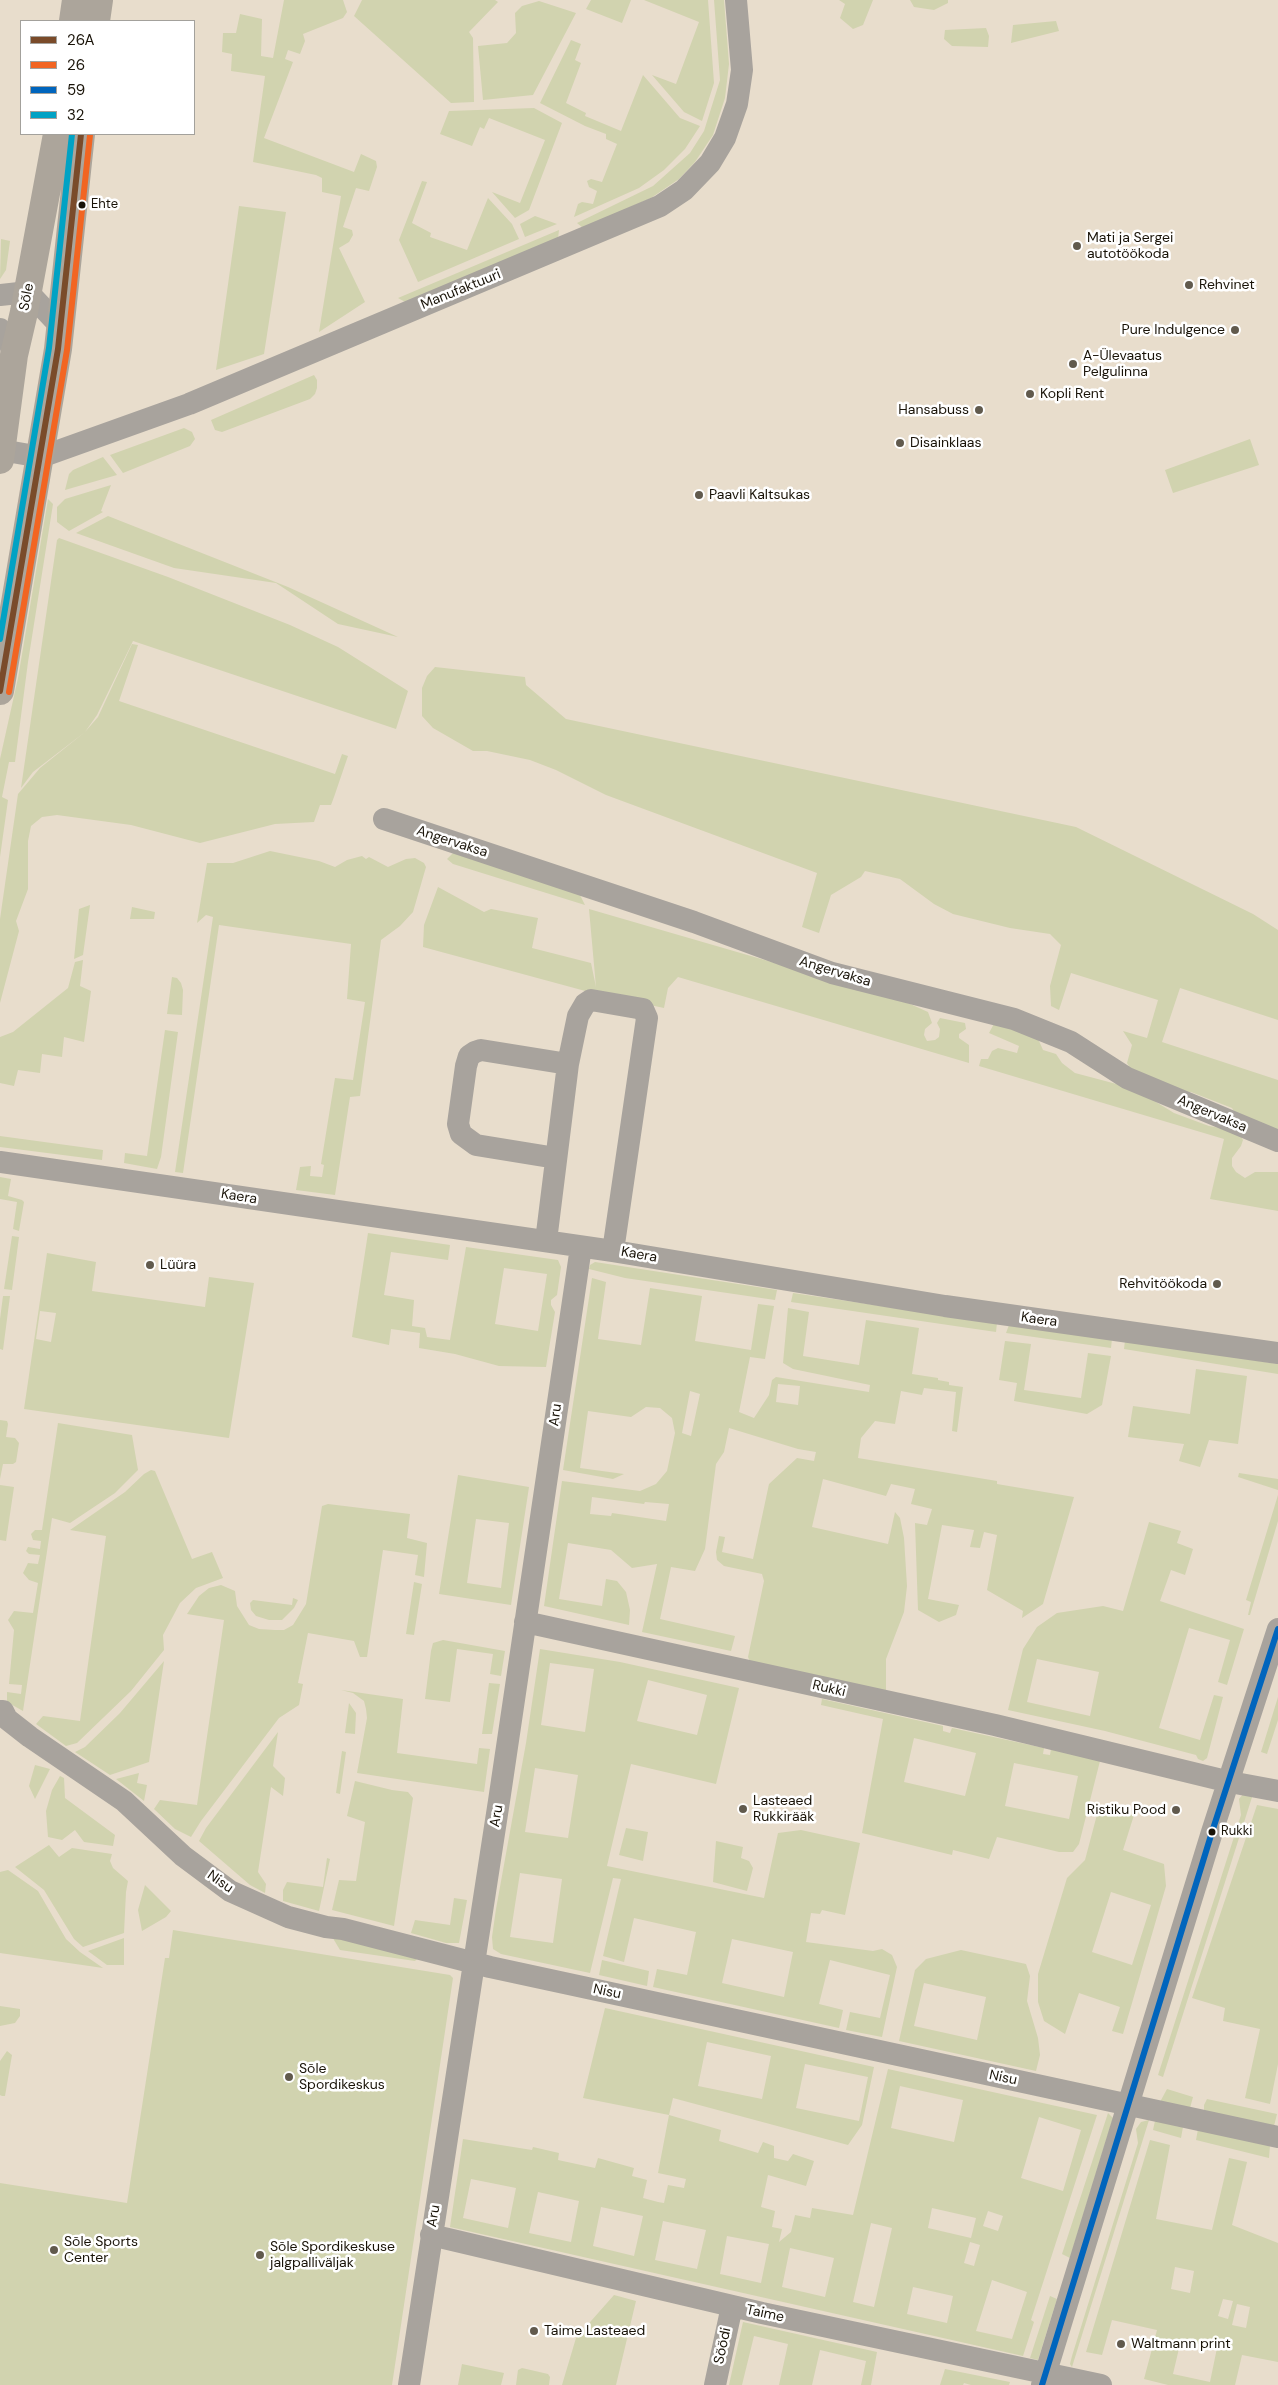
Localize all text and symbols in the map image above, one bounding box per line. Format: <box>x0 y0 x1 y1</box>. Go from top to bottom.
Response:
legend <box>20 20 195 135</box>
text: 26A <box>67 30 94 50</box>
text: 26 <box>67 55 85 75</box>
text: 59 <box>67 80 85 100</box>
text: 32 <box>67 105 85 125</box>
place label: Ehte <box>91 197 118 213</box>
marker: Ehte <box>77 200 87 210</box>
place label: Mati ja Sergei autotöökoda <box>1087 230 1173 262</box>
marker: Mati ja Sergei autotöökoda <box>1071 240 1083 252</box>
street label: Manufaktuuri <box>419 266 503 314</box>
place label: Rehvinet <box>1199 277 1255 293</box>
marker: Rehvinet <box>1183 279 1195 291</box>
street label: Sõle <box>16 282 38 312</box>
place label: Pure Indulgence <box>1122 322 1225 338</box>
marker: Pure Indulgence <box>1229 324 1241 336</box>
place label: A-Ülevaatus Pelgulinna <box>1083 348 1162 381</box>
marker: A-Ülevaatus Pelgulinna <box>1067 358 1079 370</box>
place label: Kopli Rent <box>1040 386 1104 402</box>
marker: Kopli Rent <box>1024 388 1036 400</box>
place label: Hansabuss <box>898 402 969 418</box>
marker: Hansabuss <box>973 404 985 416</box>
place label: Disainklaas <box>910 435 981 451</box>
marker: Disainklaas <box>894 437 906 449</box>
place label: Paavli Kaltsukas <box>709 487 810 503</box>
marker: Paavli Kaltsukas <box>693 489 705 501</box>
street label: Angervaksa <box>414 823 490 861</box>
street label: Angervaksa <box>797 953 873 991</box>
street label: Angervaksa <box>1175 1092 1249 1136</box>
street label: Kaera <box>220 1186 258 1208</box>
street label: Kaera <box>620 1244 658 1266</box>
place label: Lüüra <box>160 1257 196 1273</box>
marker: Lüüra <box>144 1259 156 1271</box>
place label: Rehvitöökoda <box>1119 1276 1207 1292</box>
marker: Rehvitöökoda <box>1211 1278 1223 1290</box>
street label: Kaera <box>1020 1309 1058 1331</box>
street label: Aru <box>546 1403 566 1427</box>
street label: Rukki <box>811 1677 847 1701</box>
place label: Lasteaed Rukkirääk <box>753 1793 814 1825</box>
place label: Ristiku Pood <box>1087 1802 1166 1818</box>
marker: Lasteaed Rukkirääk <box>737 1803 749 1815</box>
street label: Aru <box>487 1804 507 1828</box>
marker: Ristiku Pood <box>1170 1804 1182 1816</box>
place label: Rukki <box>1221 1824 1252 1840</box>
marker: Rukki <box>1207 1827 1217 1837</box>
street label: Nisu <box>204 1867 236 1897</box>
street label: Nisu <box>592 1981 622 2003</box>
place label: Sõle Spordikeskus <box>299 2061 385 2094</box>
street label: Nisu <box>988 2067 1018 2089</box>
marker: Sõle Spordikeskus <box>283 2071 295 2083</box>
street label: Aru <box>424 2204 444 2228</box>
place label: Sõle Sports Center <box>64 2234 138 2266</box>
place label: Sõle Spordikeskuse jalgpalliväljak <box>270 2239 395 2272</box>
marker: Sõle Sports Center <box>48 2244 60 2256</box>
marker: Sõle Spordikeskuse jalgpalliväljak <box>254 2249 266 2261</box>
street label: Taime <box>745 2302 785 2326</box>
place label: Taime Lasteaed <box>544 2323 645 2339</box>
marker: Taime Lasteaed <box>528 2325 540 2337</box>
street label: Söödi <box>711 2326 735 2366</box>
place label: Waltmann print <box>1131 2336 1231 2352</box>
marker: Waltmann print <box>1115 2338 1127 2350</box>

